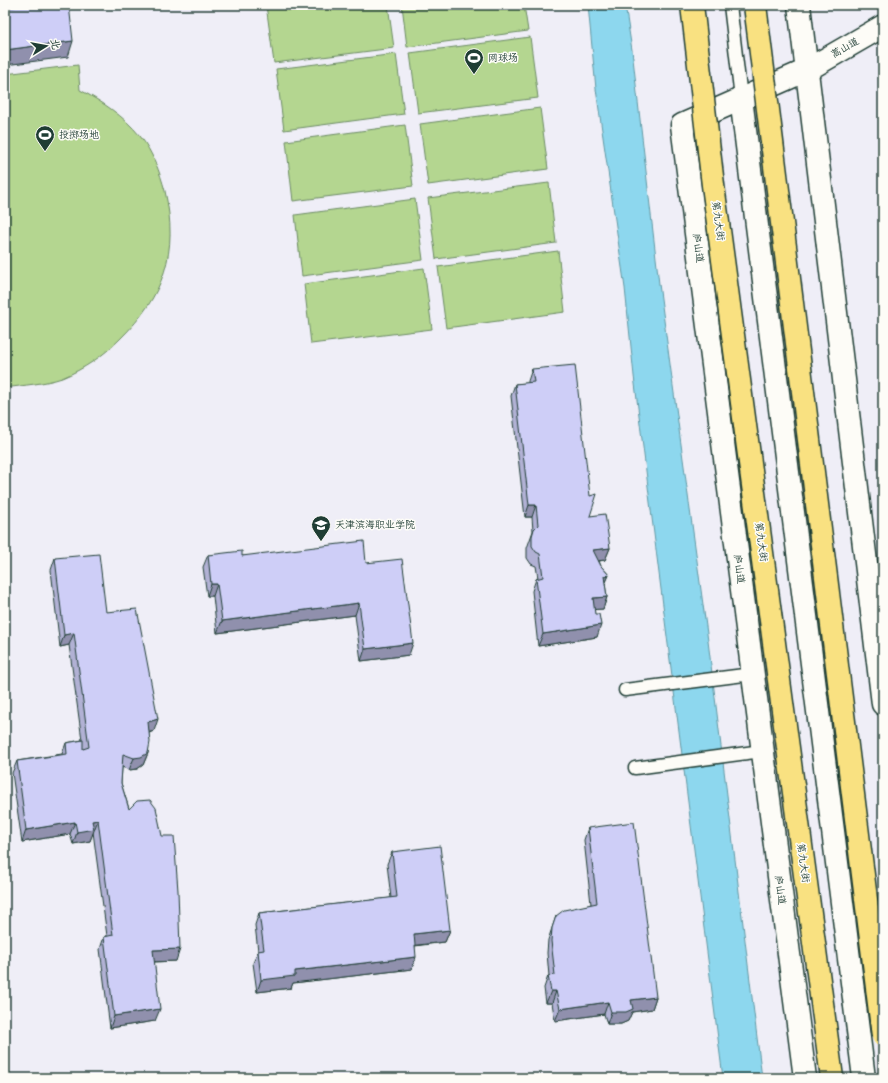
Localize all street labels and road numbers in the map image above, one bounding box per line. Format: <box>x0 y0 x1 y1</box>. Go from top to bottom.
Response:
street label: 蒿山道 <box>829 35 861 61</box>
street label: 第九大街 <box>709 200 727 242</box>
street label: 庐山道 <box>690 232 706 264</box>
street label: 第九大街 <box>752 521 770 563</box>
street label: 庐山道 <box>731 553 747 585</box>
street label: 第九大街 <box>794 842 812 884</box>
street label: 庐山道 <box>772 874 788 906</box>

